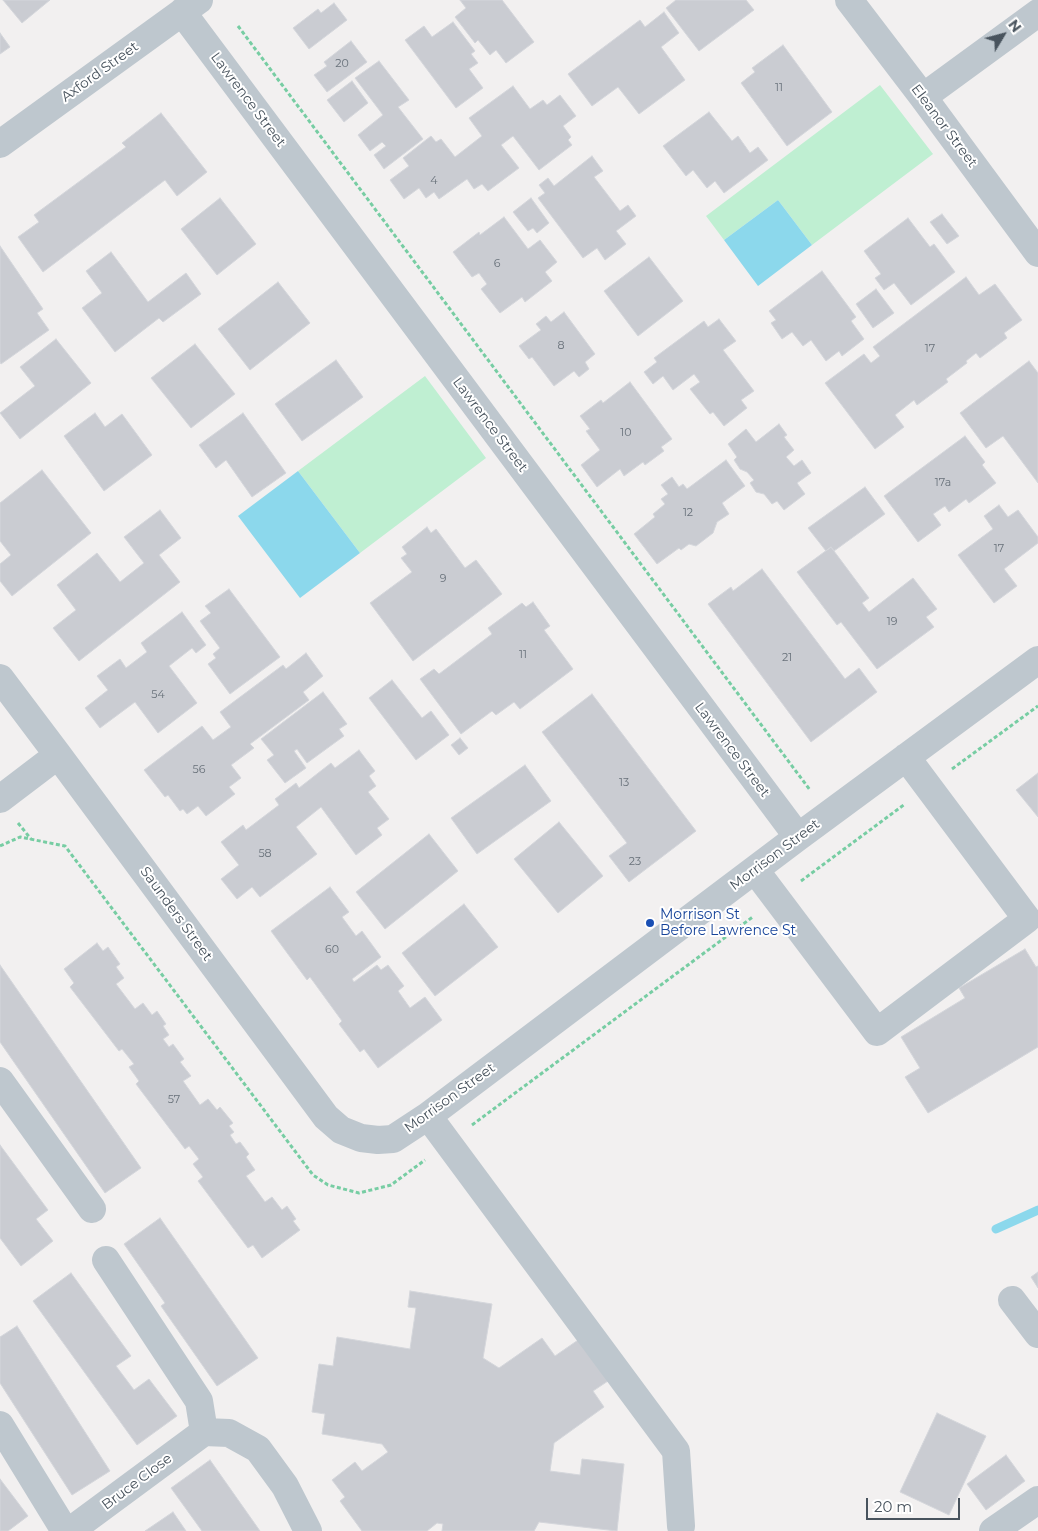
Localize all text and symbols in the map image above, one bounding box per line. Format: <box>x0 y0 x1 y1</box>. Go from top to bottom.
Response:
north arrow <box>978 10 1028 60</box>
text: N <box>1004 16 1026 36</box>
street label: Axford Street <box>58 38 142 106</box>
street label: Lawrence Street <box>207 49 289 151</box>
house number: 20 <box>335 57 349 71</box>
house number: 11 <box>775 81 783 95</box>
street label: Eleanor Street <box>907 81 981 171</box>
house number: 4 <box>430 174 438 188</box>
house number: 6 <box>494 257 500 271</box>
house number: 8 <box>557 339 565 353</box>
house number: 17 <box>925 342 935 356</box>
street label: Lawrence Street <box>449 374 531 476</box>
house number: 10 <box>620 426 632 440</box>
house number: 17a <box>935 476 951 490</box>
house number: 12 <box>683 506 693 520</box>
house number: 17 <box>994 542 1004 556</box>
house number: 9 <box>440 572 446 586</box>
house number: 19 <box>887 615 897 629</box>
house number: 11 <box>519 648 527 662</box>
house number: 21 <box>782 651 792 665</box>
house number: 54 <box>151 688 165 702</box>
street label: Lawrence Street <box>691 699 773 801</box>
house number: 56 <box>193 763 205 777</box>
house number: 13 <box>619 776 629 790</box>
street label: Morrison Street <box>727 816 823 894</box>
house number: 58 <box>258 847 272 861</box>
house number: 23 <box>629 855 641 869</box>
street label: Saunders Street <box>136 864 216 964</box>
place label: Morrison St Before Lawrence St <box>660 907 796 940</box>
marker: Morrison St Before Lawrence St <box>644 917 656 929</box>
house number: 60 <box>325 943 339 957</box>
street label: Morrison Street <box>401 1059 499 1137</box>
house number: 57 <box>168 1093 180 1107</box>
street label: Bruce Close <box>99 1450 175 1514</box>
scale bar <box>868 1488 962 1520</box>
text: 20 m <box>874 1497 912 1516</box>

